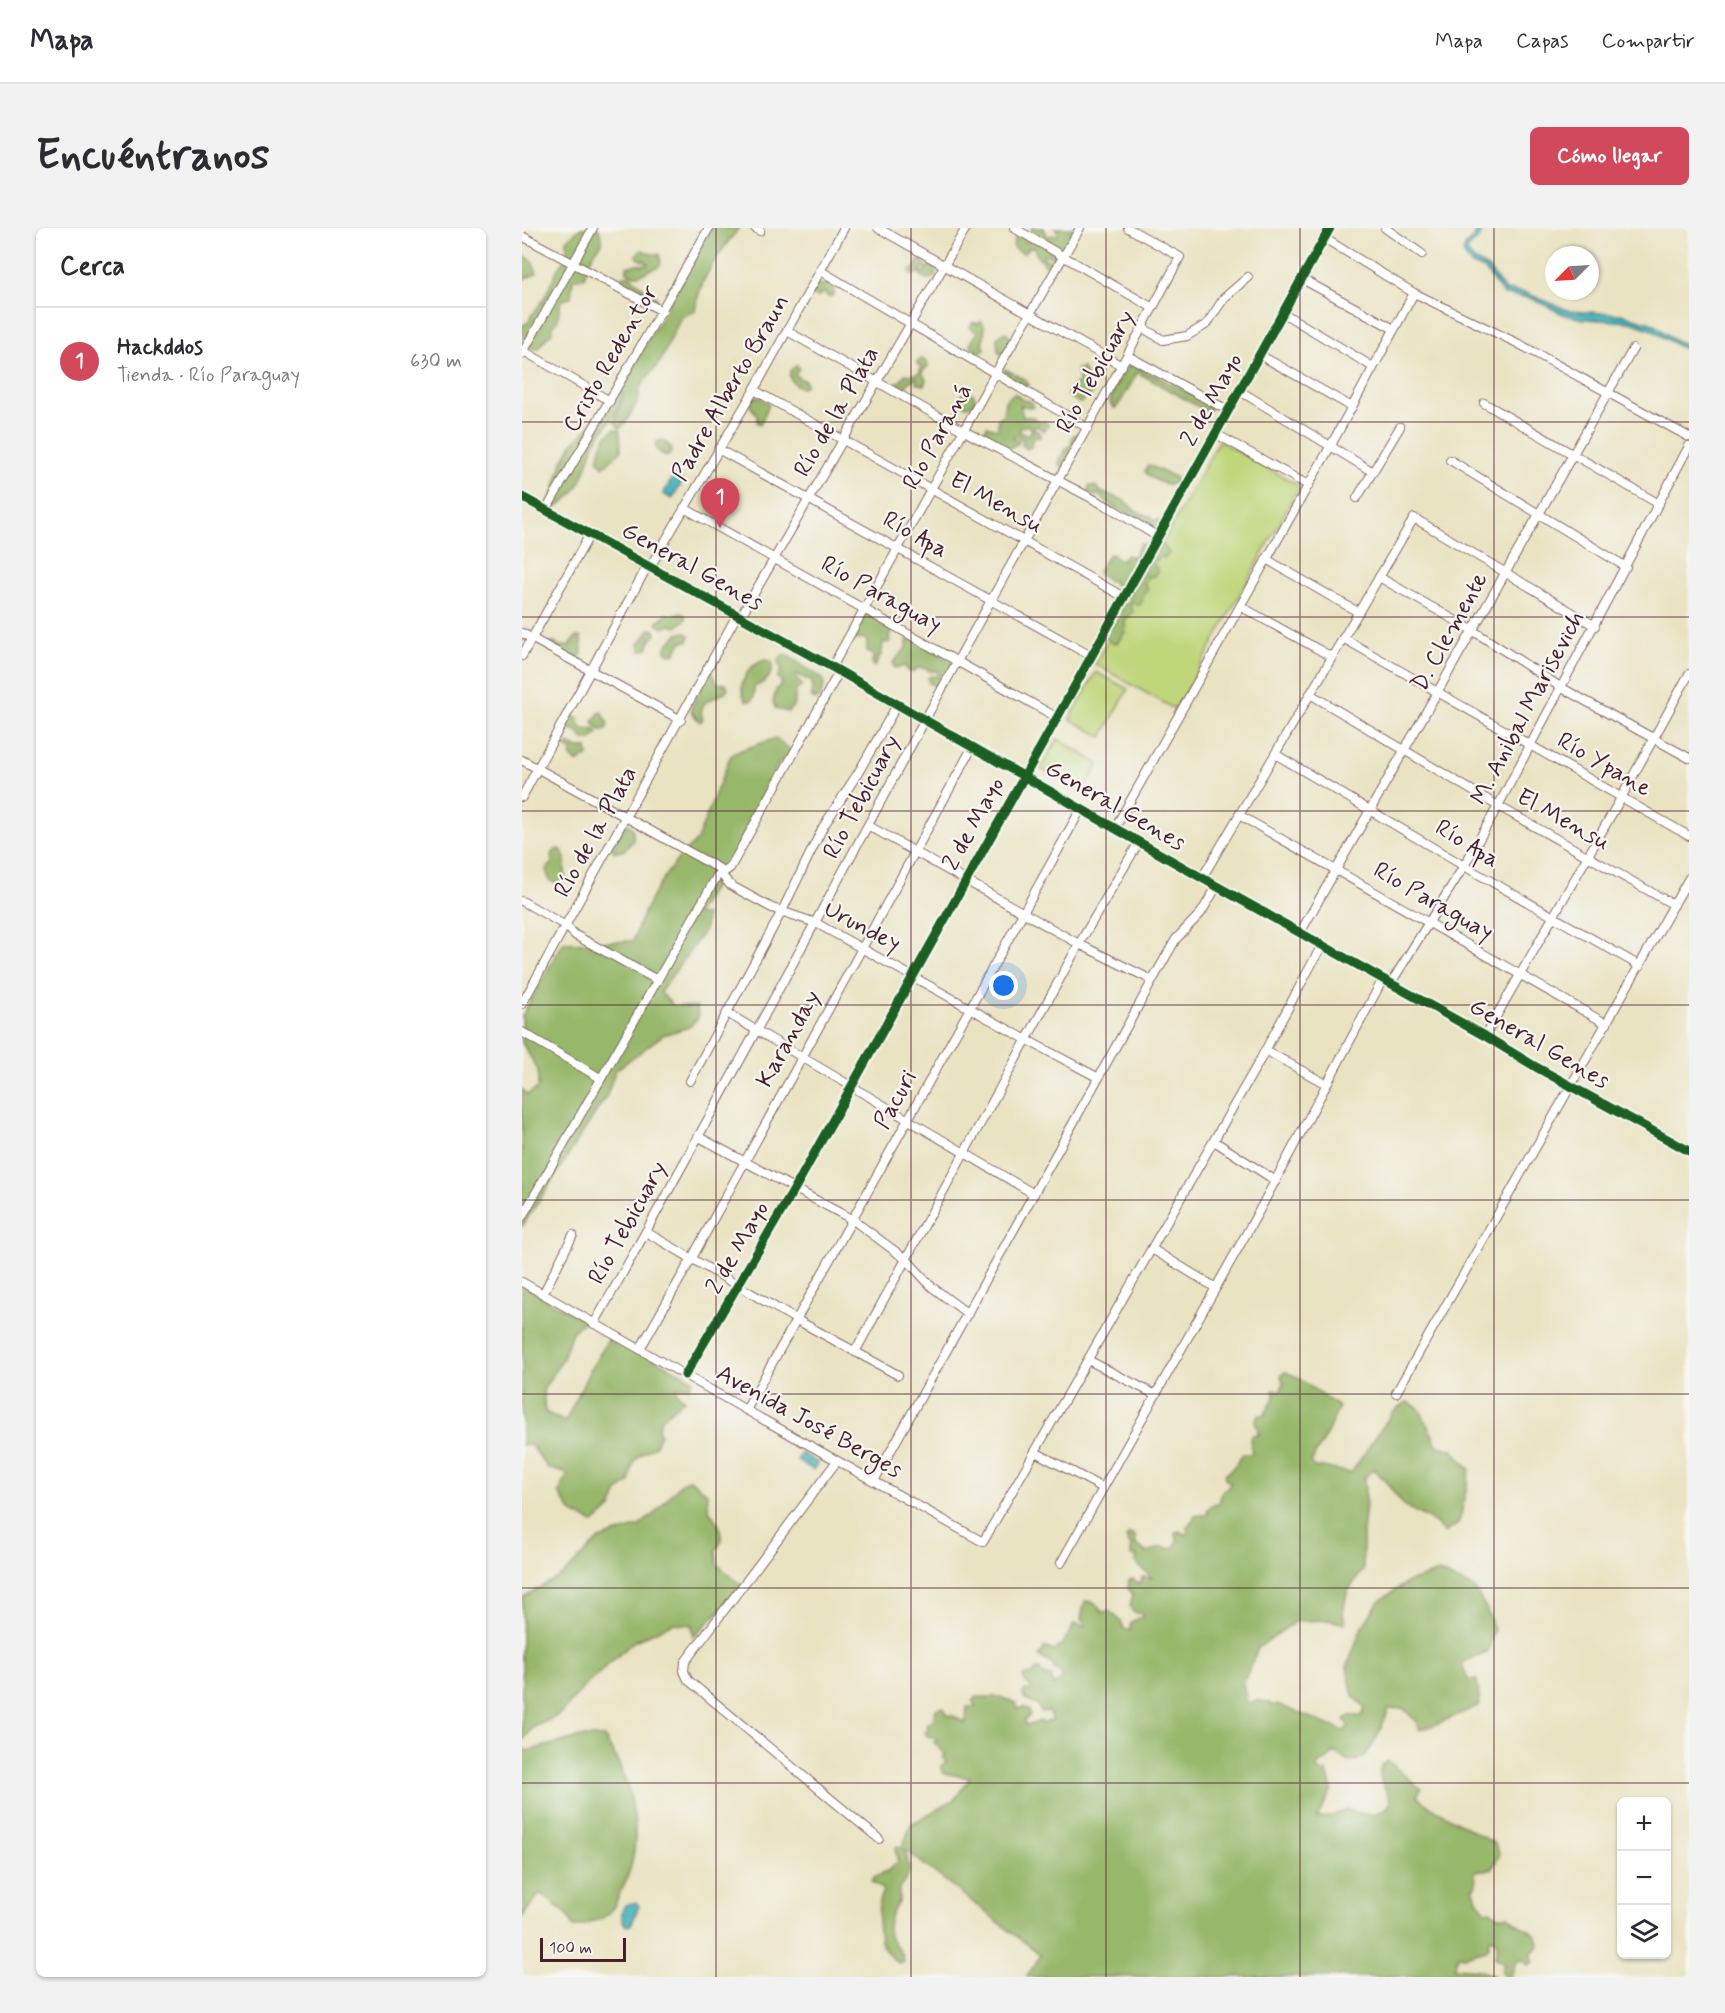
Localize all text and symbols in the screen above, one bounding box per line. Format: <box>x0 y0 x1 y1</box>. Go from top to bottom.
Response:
text: Mapa <box>30 23 94 60</box>
text: Mapa <box>1435 27 1483 55</box>
text: Capas <box>1516 27 1569 55</box>
text: Compartir <box>1602 27 1695 55</box>
button: Cómo llegar <box>1530 127 1689 185</box>
text: Encuéntranos <box>36 129 269 184</box>
north arrow <box>1545 246 1599 300</box>
text: Cerca <box>60 250 125 284</box>
street label: Cristo Redentor <box>556 280 666 438</box>
street label: Padre Alberto Braun <box>665 289 797 487</box>
street label: Río Tebicuary <box>1049 305 1143 439</box>
text: Hackddos <box>117 334 203 362</box>
street label: Río de la Plata <box>787 341 887 483</box>
text: 1 <box>75 348 84 375</box>
text: 630 m <box>410 348 462 375</box>
street label: 2 de Mayo <box>1174 348 1250 452</box>
text: Tienda · Río Paraguay <box>117 362 300 389</box>
street label: Río Paraná <box>896 378 980 496</box>
street label: El Mensu <box>944 465 1048 541</box>
pin: 1 <box>700 478 740 528</box>
street label: Río Apa <box>875 504 953 568</box>
street label: General Genes <box>616 515 769 619</box>
street label: Río Paraguay <box>814 549 947 643</box>
street label: D. Clemente <box>1405 567 1495 697</box>
street label: M. Anibal Marisevich <box>1464 606 1592 810</box>
street label: Río Ypane <box>1551 726 1657 804</box>
street label: Río Tebicuary <box>816 730 908 864</box>
street label: General Genes <box>1039 753 1191 859</box>
street label: Río de la Plata <box>547 761 645 903</box>
street label: 2 de Mayo <box>936 772 1012 876</box>
street label: El Mensu <box>1511 782 1615 858</box>
street label: Río Apa <box>1427 813 1505 878</box>
street label: Río Paraguay <box>1367 855 1498 950</box>
street label: Urundey <box>818 894 906 960</box>
your location <box>989 971 1018 1000</box>
street label: Karanday <box>750 985 828 1093</box>
street label: General Genes <box>1463 991 1615 1097</box>
street label: Pacuri <box>867 1065 925 1135</box>
street label: Río Tebicuary <box>581 1156 675 1290</box>
street label: 2 de Mayo <box>699 1196 777 1300</box>
street label: Avenida José Berges <box>710 1358 908 1488</box>
map controls <box>1617 1797 1671 1959</box>
button: + <box>1617 1797 1671 1851</box>
button: − <box>1617 1851 1671 1905</box>
button: layers <box>1617 1905 1671 1959</box>
scale bar <box>540 1935 626 1962</box>
text: 100 m <box>549 1938 592 1959</box>

